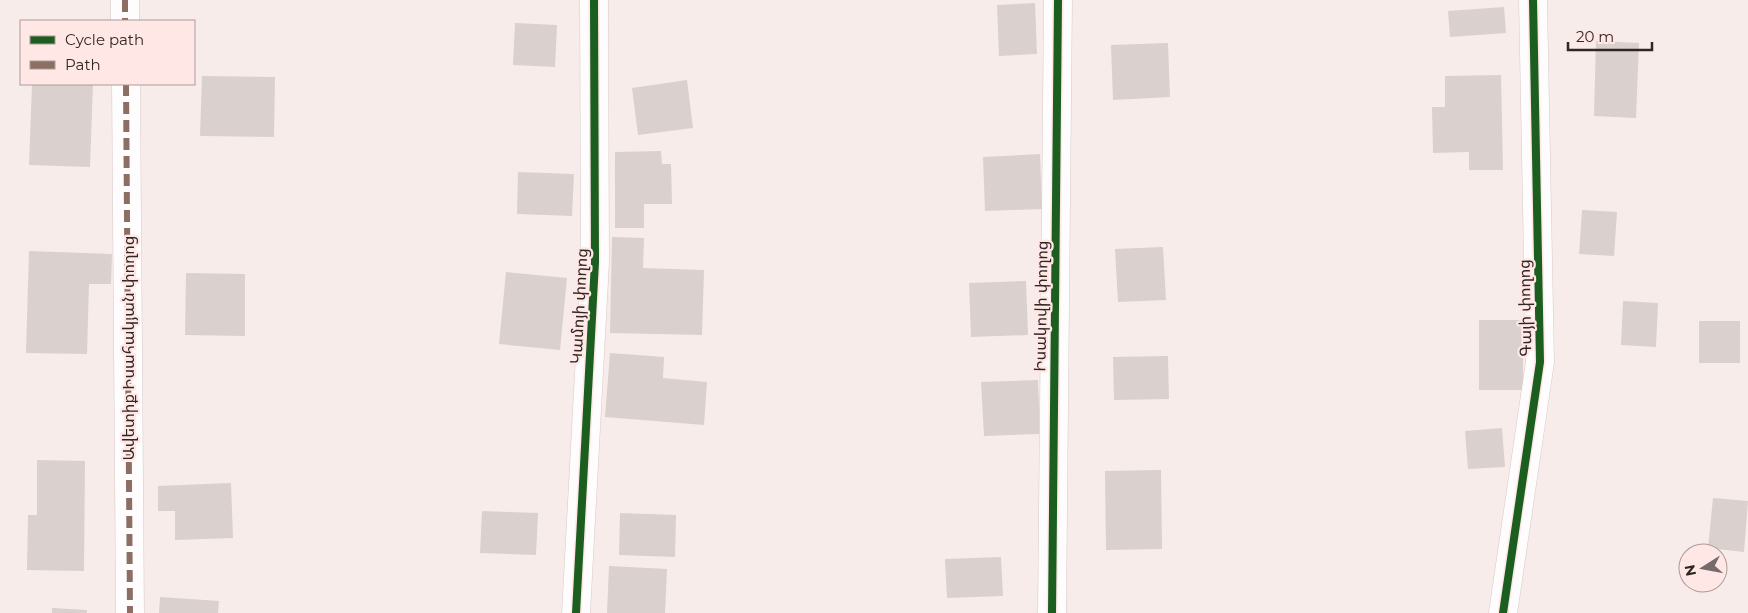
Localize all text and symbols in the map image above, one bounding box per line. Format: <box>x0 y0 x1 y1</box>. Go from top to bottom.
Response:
legend <box>20 20 195 85</box>
scale bar <box>1568 20 1652 52</box>
text: 20 m <box>1576 27 1614 46</box>
text: Cycle path <box>65 30 144 49</box>
text: Path <box>65 55 101 74</box>
street label: Ավետիք Իսահակյան փողոց <box>119 236 138 460</box>
street label: Իսակովի փողոց <box>1030 240 1052 372</box>
street label: Կամոյի փողոց <box>566 248 592 364</box>
street label: Գայի փողոց <box>1515 259 1535 357</box>
north arrow <box>1678 543 1728 593</box>
text: N <box>1680 563 1700 578</box>

